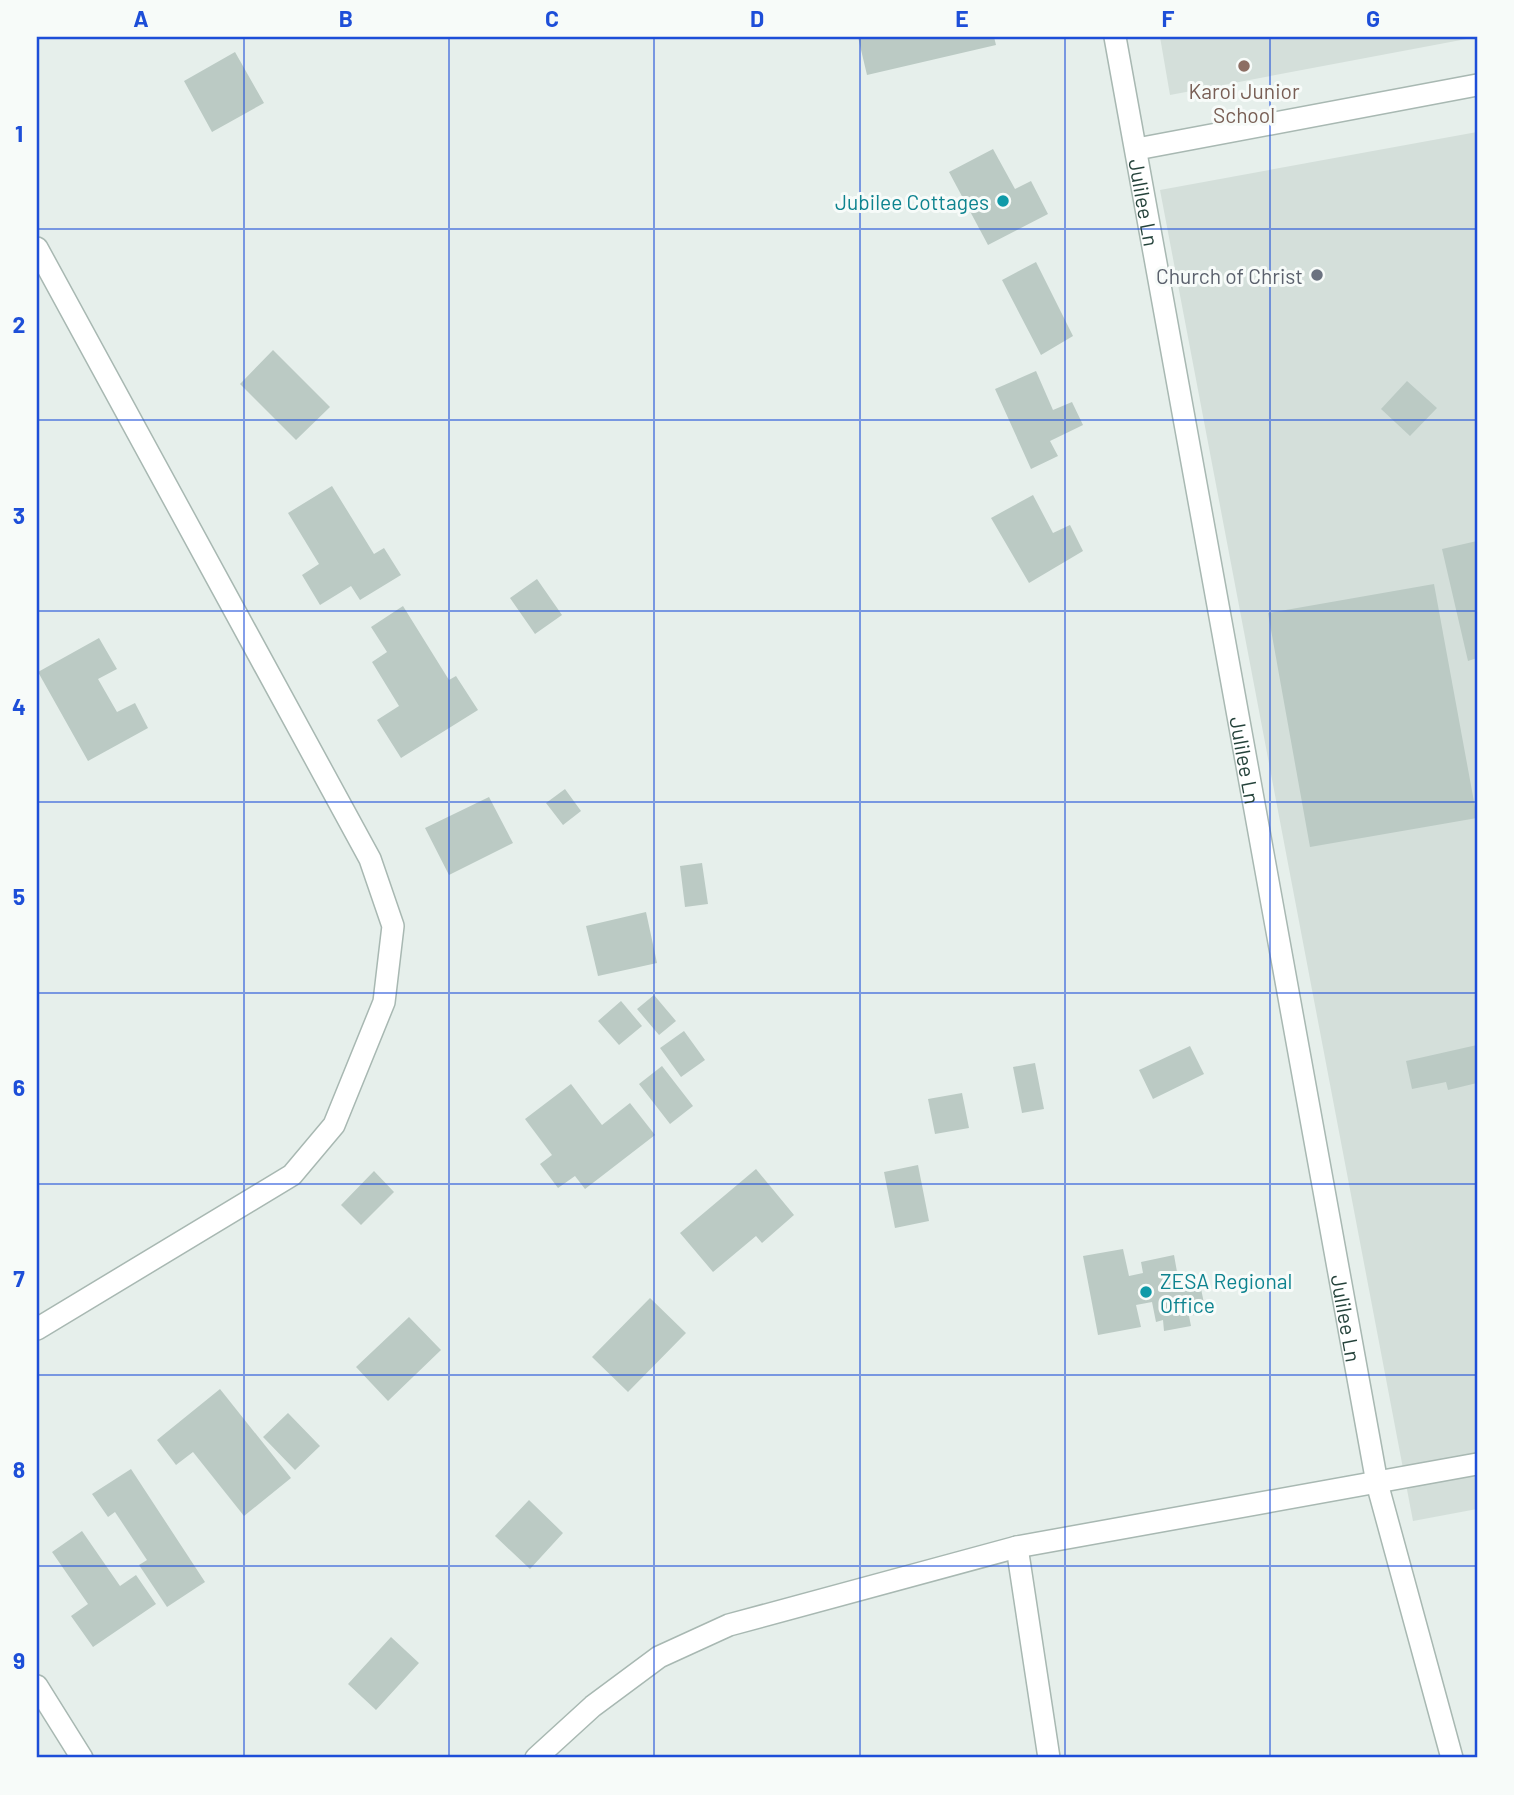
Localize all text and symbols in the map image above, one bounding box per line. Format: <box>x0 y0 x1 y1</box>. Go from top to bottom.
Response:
text: A <box>133 4 149 32</box>
text: B <box>339 4 353 32</box>
text: C <box>545 4 559 32</box>
text: D <box>750 4 764 32</box>
text: E <box>955 4 969 32</box>
text: F <box>1162 4 1175 32</box>
text: G <box>1366 4 1380 32</box>
marker: Karoi Junior School <box>1236 58 1252 74</box>
place label: Karoi Junior School <box>1188 78 1300 127</box>
text: 1 <box>15 119 23 147</box>
street label: Julilee Ln <box>1125 157 1165 248</box>
place label: Jubilee Cottages <box>835 189 989 214</box>
marker: Jubilee Cottages <box>995 193 1011 209</box>
place label: Church of Christ <box>1156 263 1303 288</box>
marker: Church of Christ <box>1309 267 1325 283</box>
text: 2 <box>13 310 25 338</box>
text: 3 <box>13 501 25 529</box>
text: 4 <box>12 692 26 720</box>
street label: Julilee Ln <box>1226 715 1266 806</box>
text: 5 <box>13 882 25 910</box>
text: 6 <box>13 1073 25 1101</box>
text: 7 <box>13 1264 25 1292</box>
place label: ZESA Regional Office <box>1160 1268 1292 1317</box>
street label: Julilee Ln <box>1327 1272 1367 1364</box>
marker: ZESA Regional Office <box>1138 1284 1154 1300</box>
text: 8 <box>13 1455 25 1483</box>
text: 9 <box>13 1646 25 1674</box>

